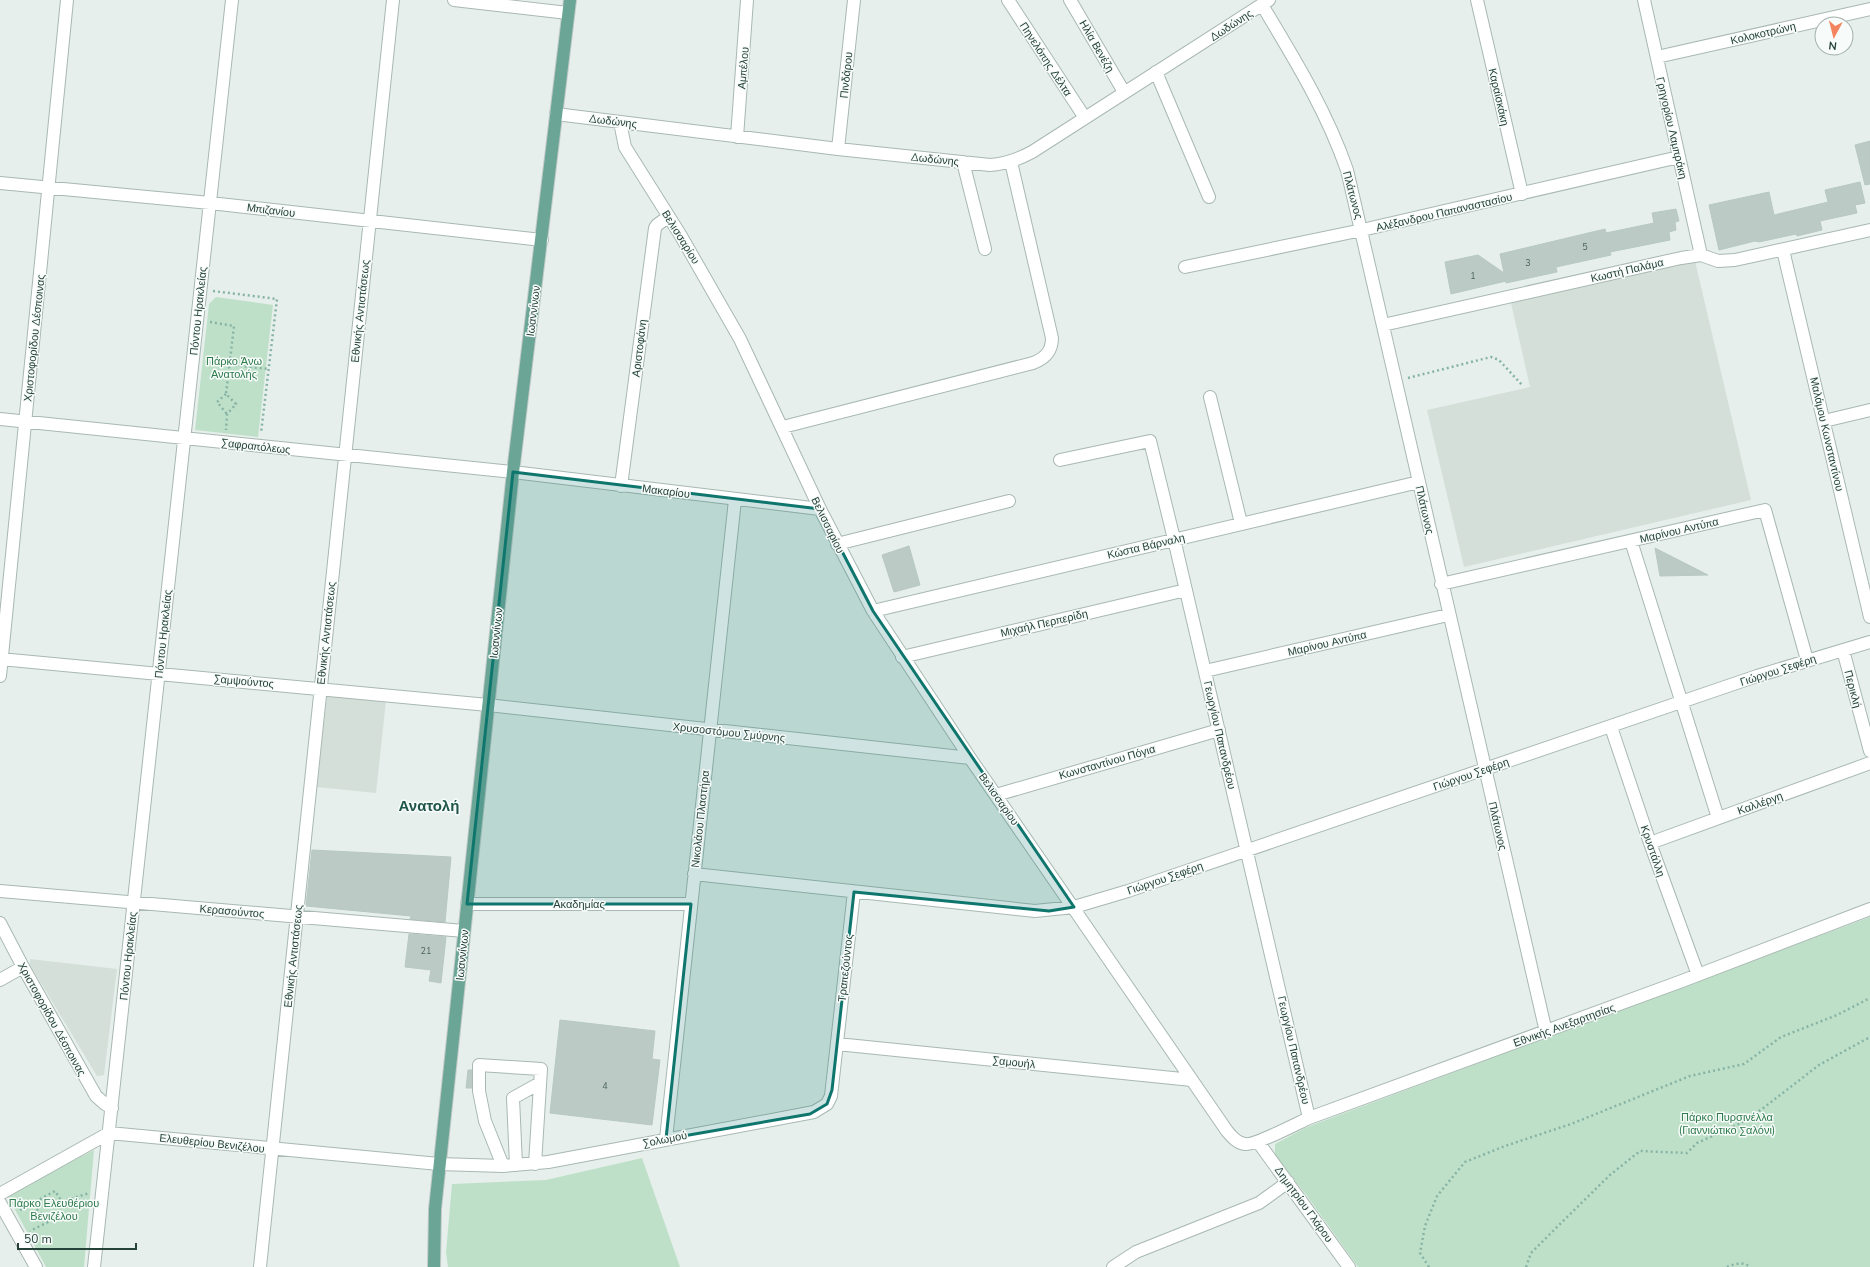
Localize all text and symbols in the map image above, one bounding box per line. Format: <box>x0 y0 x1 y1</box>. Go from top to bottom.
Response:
street label: Δωδώνης <box>1207 6 1256 45</box>
north arrow <box>1814 16 1854 56</box>
street label: Ηλία Βενέζη <box>1075 17 1118 75</box>
street label: Πηνελόπης Δέλτα <box>1016 19 1076 100</box>
street label: Κολοκοτρώνη <box>1729 19 1797 48</box>
text: N <box>1828 37 1838 53</box>
street label: Αμπέλου <box>734 46 753 90</box>
street label: Πινδάρου <box>837 51 856 99</box>
street label: Καραϊσκάκη <box>1485 67 1512 127</box>
street label: Γρηγορίου Λαμπράκη <box>1652 76 1691 181</box>
street label: Δωδώνης <box>588 111 638 132</box>
street label: Δωδώνης <box>910 150 960 169</box>
street label: Πλάτωνος <box>1339 169 1366 221</box>
street label: Αλέξανδρου Παπαναστασίου <box>1375 190 1514 235</box>
street label: Μπιζανίου <box>246 200 296 221</box>
street label: Βελισσαρίου <box>658 207 703 267</box>
house number: 5 <box>1582 241 1588 253</box>
street label: Κωστή Παλάμα <box>1589 255 1666 286</box>
house number: 3 <box>1525 257 1531 269</box>
street label: Εθνικής Αντιστάσεως <box>348 259 373 363</box>
street label: Πόντου Ηρακλείας <box>186 266 211 356</box>
house number: 1 <box>1470 270 1476 282</box>
street label: Χριστοφορίδου Δέσποινας <box>20 274 49 403</box>
street label: Ιωαννίνων <box>523 284 544 337</box>
street label: Αριστοφάνη <box>629 318 650 378</box>
park label: Πάρκο Άνω Ανατολής <box>206 354 262 382</box>
street label: Μαλάμου Κωνσταντίνου <box>1806 375 1847 493</box>
street label: Σαφραπόλεως <box>221 435 291 458</box>
street label: Μακαρίου <box>641 481 691 502</box>
street label: Πλάτωνος <box>1412 484 1437 536</box>
street label: Βελισσαρίου <box>807 495 848 556</box>
street label: Μαρίνου Αντύπα <box>1638 514 1721 547</box>
street label: Κώστα Βάρναλη <box>1106 530 1186 563</box>
street label: Εθνικής Αντιστάσεως <box>314 581 339 685</box>
street label: Πόντου Ηρακλείας <box>151 589 176 679</box>
street label: Ιωαννίνων <box>486 606 507 659</box>
street label: Μιχαήλ Περπερίδη <box>999 606 1089 641</box>
street label: Μαρίνου Αντύπα <box>1286 627 1369 660</box>
street label: Γιώργου Σεφέρη <box>1738 651 1818 690</box>
street label: Περικλή <box>1840 669 1865 710</box>
street label: Σαμψούντος <box>213 671 275 692</box>
street label: Γεωργίου Παπανδρέου <box>1200 679 1239 791</box>
street label: Χρυσοστόμου Σμύρνης <box>672 719 786 746</box>
street label: Κωνσταντίνου Πόγια <box>1057 741 1158 783</box>
street label: Γιώργου Σεφέρη <box>1431 754 1511 794</box>
street label: Νικολάου Πλαστήρα <box>688 769 713 868</box>
street label: Βελισσαρίου <box>975 770 1022 829</box>
street label: Καλλέργη <box>1735 788 1785 819</box>
district label: Ανατολή <box>399 796 459 816</box>
street label: Πλάτωνος <box>1485 800 1510 852</box>
street label: Κρυστάλλη <box>1637 823 1668 879</box>
street label: Γιώργου Σεφέρη <box>1125 858 1205 898</box>
street label: Ακαδημίας <box>553 897 605 912</box>
street label: Κερασούντος <box>199 901 265 922</box>
street label: Εθνικής Αντιστάσεως <box>281 904 306 1008</box>
street label: Πόντου Ηρακλείας <box>116 911 141 1001</box>
street label: Ιωαννίνων <box>452 928 473 981</box>
street label: Τραπεζούντος <box>834 933 857 1003</box>
house number: 21 <box>421 945 431 957</box>
street label: Χριστοφορίδου Δέσποινας <box>14 960 89 1079</box>
street label: Γεωργίου Παπανδρέου <box>1274 994 1313 1106</box>
street label: Εθνικής Ανεξαρτησίας <box>1511 1000 1617 1051</box>
street label: Σαμουήλ <box>992 1053 1037 1072</box>
house number: 4 <box>602 1080 608 1092</box>
park label: Πάρκο Πυρσινέλλα (Γιαννιώτικο Σαλόνι) <box>1679 1110 1775 1138</box>
street label: Σολωμού <box>642 1128 688 1151</box>
street label: Ελευθερίου Βενιζέλου <box>159 1131 265 1156</box>
street label: Δημητρίου Γλάρου <box>1271 1163 1336 1245</box>
park label: Πάρκο Ελευθέριου Βενιζέλου <box>9 1196 99 1224</box>
scale bar <box>18 1225 136 1251</box>
text: 50 m <box>24 1231 52 1247</box>

